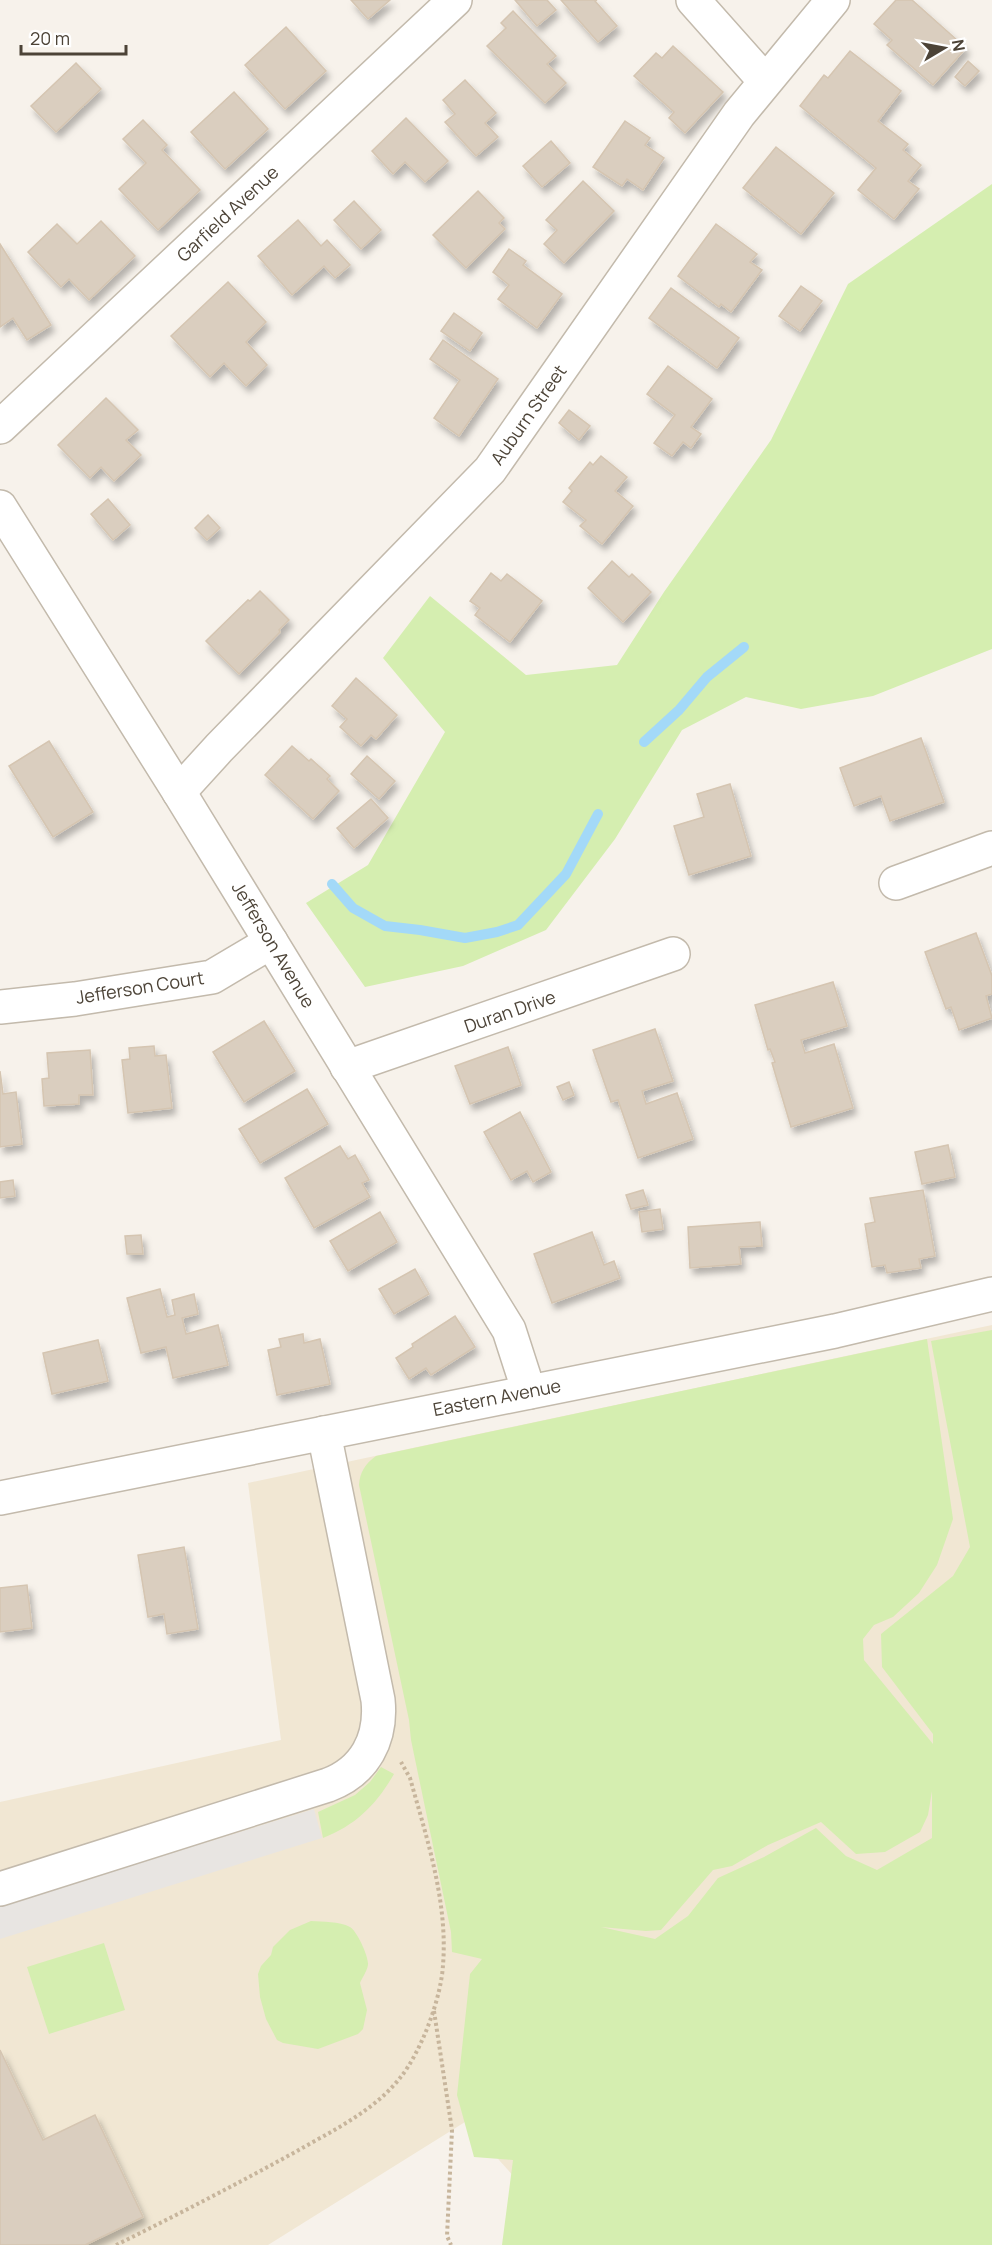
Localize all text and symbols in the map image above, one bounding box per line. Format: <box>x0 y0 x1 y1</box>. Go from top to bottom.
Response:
scale bar <box>21 18 126 56</box>
north arrow <box>914 18 974 78</box>
text: 20 m <box>30 26 70 50</box>
text: N <box>947 38 971 53</box>
street label: Garfield Avenue <box>171 160 283 267</box>
street label: Auburn Street <box>485 360 572 469</box>
street label: Jefferson Avenue <box>227 877 321 1012</box>
street label: Jefferson Court <box>74 965 206 1009</box>
street label: Duran Drive <box>461 984 559 1038</box>
street label: Eastern Avenue <box>431 1373 563 1421</box>

